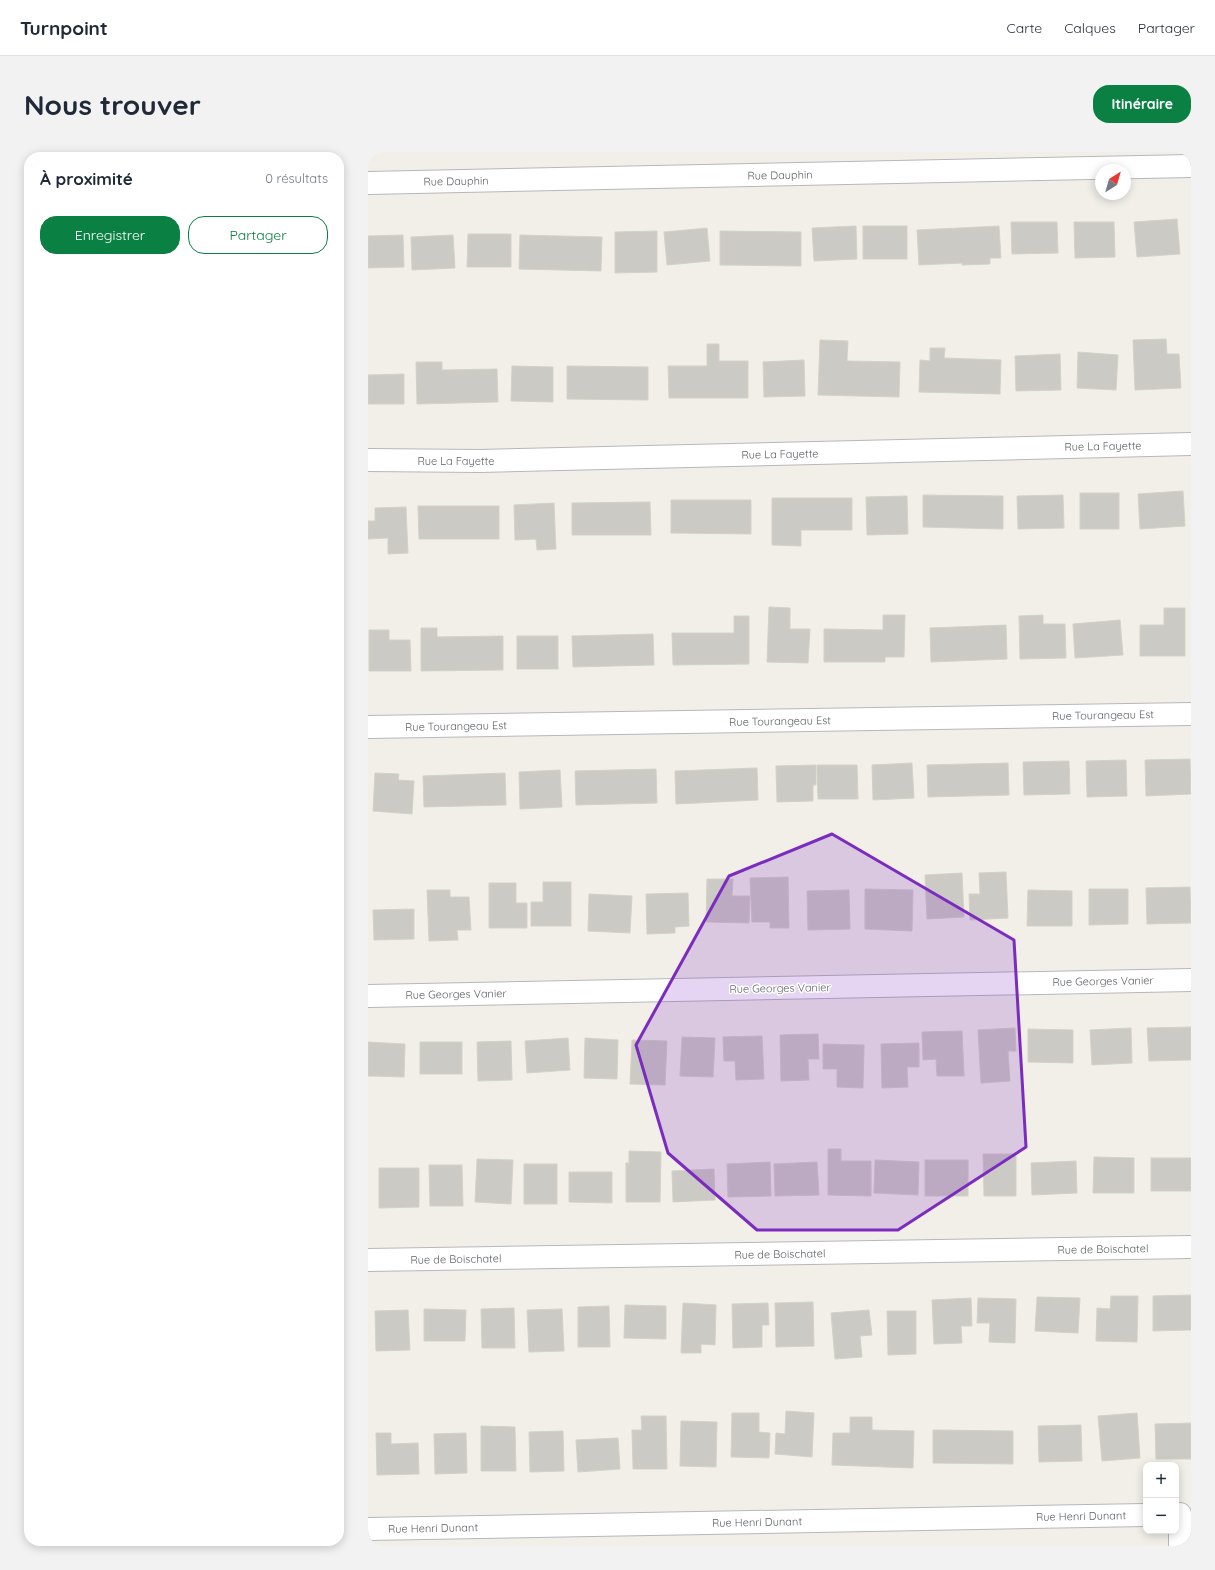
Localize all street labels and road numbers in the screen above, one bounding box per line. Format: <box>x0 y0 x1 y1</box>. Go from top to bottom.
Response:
street label: Rue Dauphin <box>747 167 813 183</box>
street label: Rue Dauphin <box>423 173 489 189</box>
street label: Rue La Fayette <box>1064 438 1142 454</box>
street label: Rue La Fayette <box>741 446 819 462</box>
street label: Rue La Fayette <box>418 454 494 468</box>
street label: Rue Tourangeau Est <box>1052 707 1154 723</box>
street label: Rue Tourangeau Est <box>729 713 831 729</box>
street label: Rue Tourangeau Est <box>405 718 507 734</box>
street label: Rue Georges Vanier <box>1052 973 1155 989</box>
street label: Rue Georges Vanier <box>729 980 832 996</box>
street label: Rue Georges Vanier <box>405 986 508 1002</box>
street label: Rue de Boischatel <box>1057 1241 1149 1257</box>
street label: Rue de Boischatel <box>734 1246 826 1262</box>
street label: Rue de Boischatel <box>410 1251 502 1267</box>
street label: Rue Henri Dunant <box>1036 1508 1126 1524</box>
street label: Rue Henri Dunant <box>712 1514 802 1530</box>
street label: Rue Henri Dunant <box>388 1520 478 1536</box>

